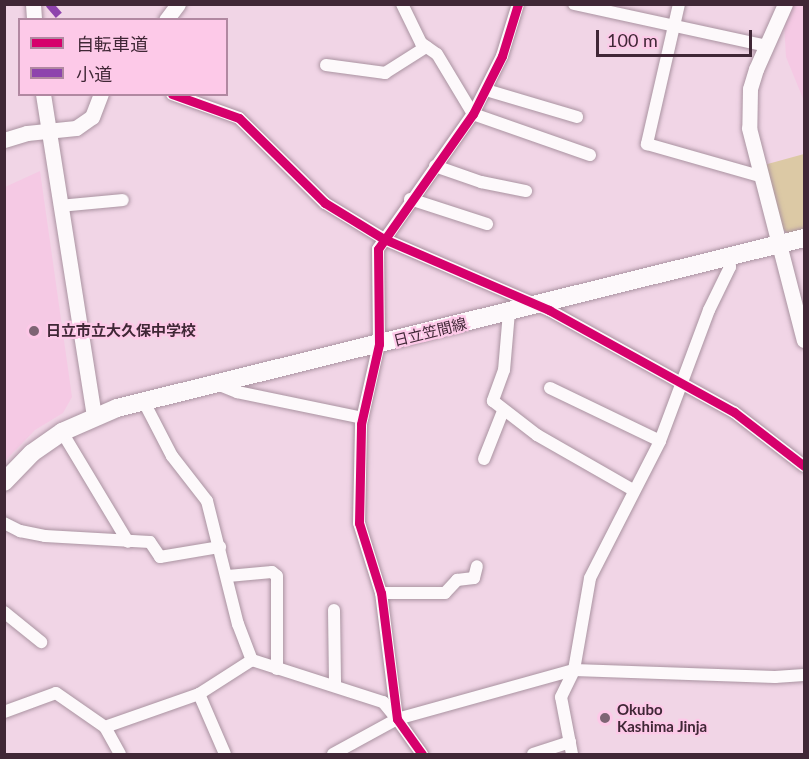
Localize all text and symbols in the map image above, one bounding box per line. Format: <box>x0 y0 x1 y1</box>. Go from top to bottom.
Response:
legend <box>18 18 228 96</box>
scale bar <box>599 18 755 56</box>
text: 100 m <box>607 29 658 51</box>
text: 自転車道 <box>76 33 148 55</box>
text: 小道 <box>76 63 112 85</box>
street label: 日立笠間線 <box>391 314 469 350</box>
place label: 日立市立大久保中学校 <box>46 322 196 340</box>
marker: 日立市立大久保中学校 <box>27 324 41 338</box>
place label: Okubo Kashima Jinja <box>617 700 708 735</box>
marker: Okubo Kashima Jinja <box>598 711 612 725</box>

